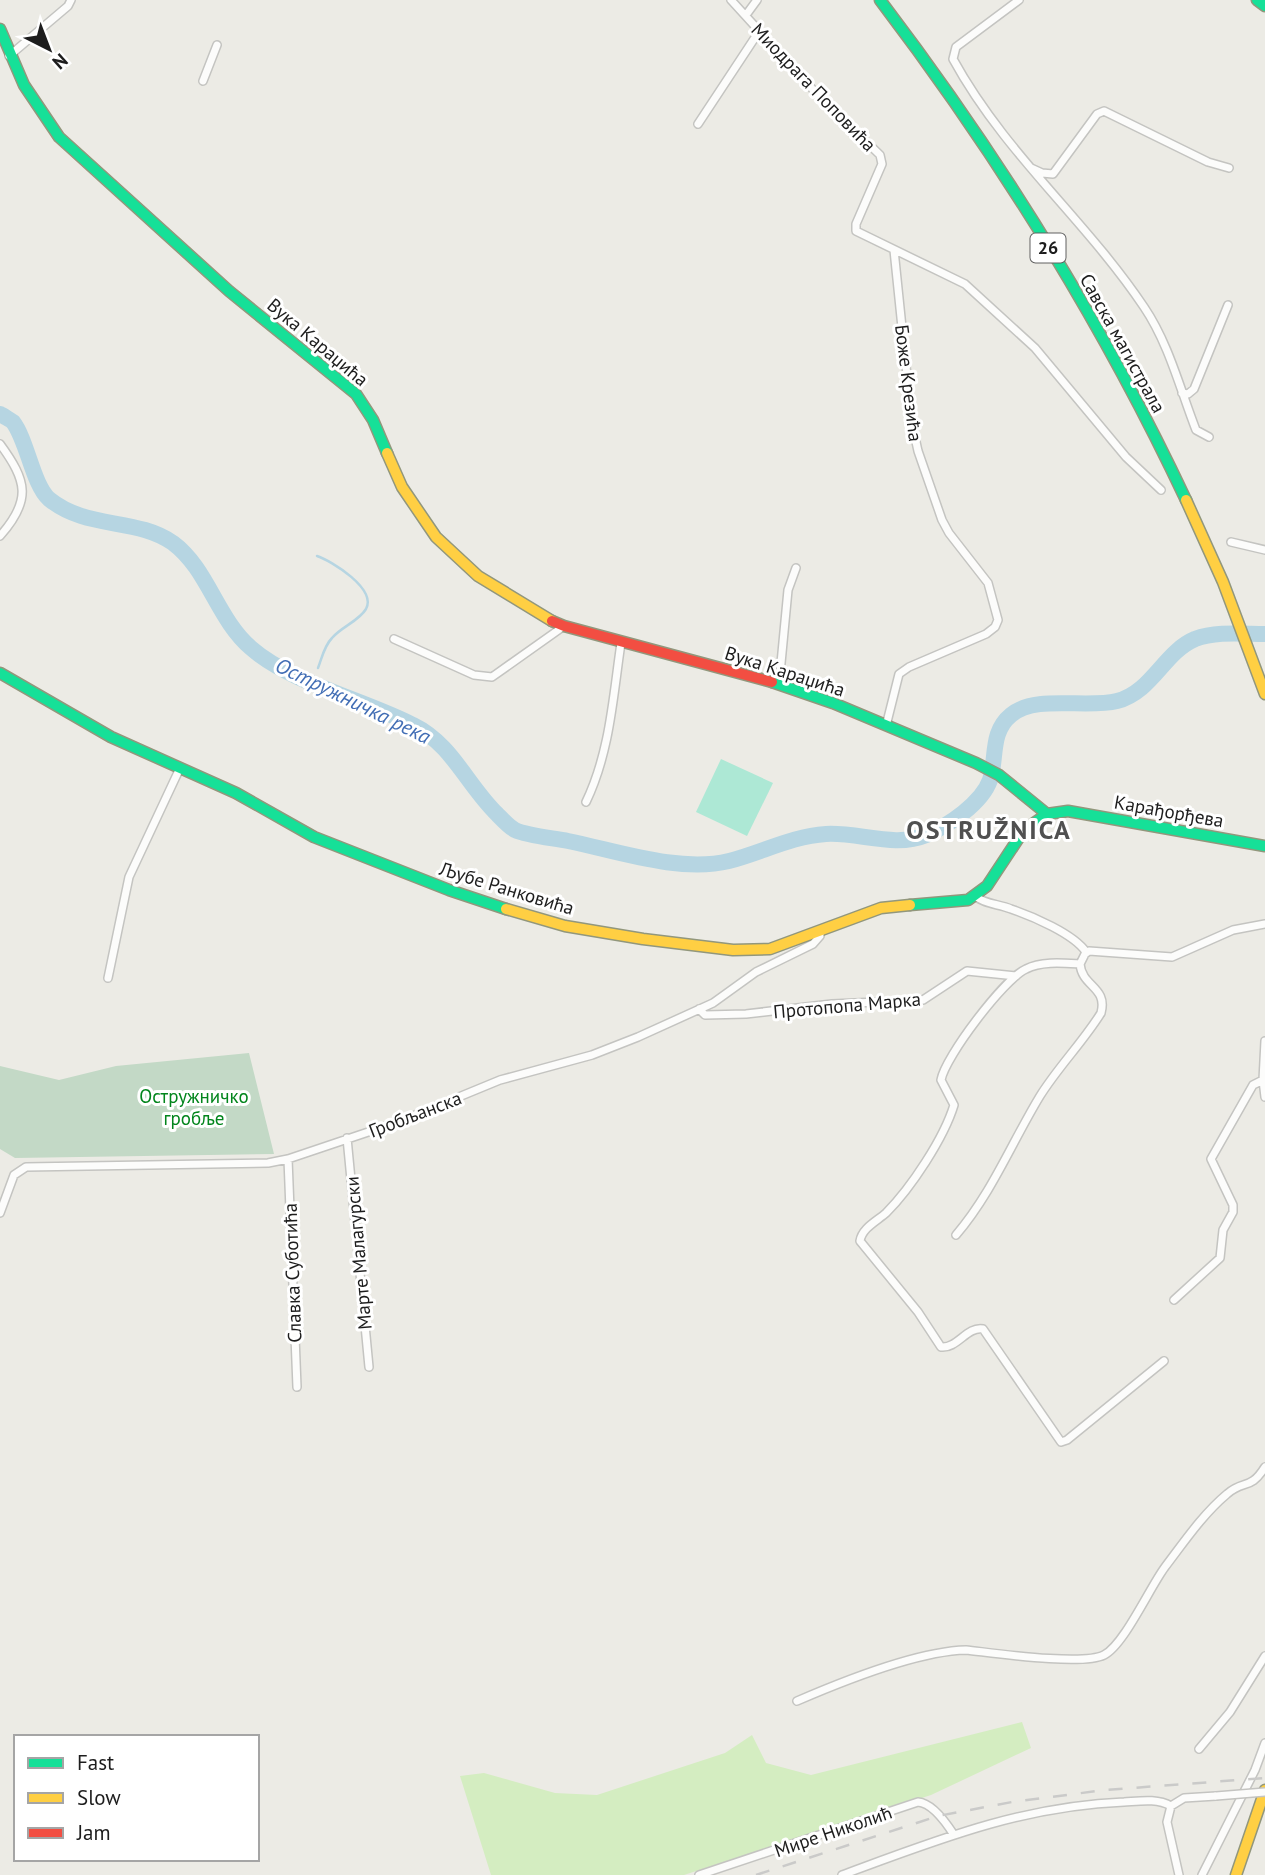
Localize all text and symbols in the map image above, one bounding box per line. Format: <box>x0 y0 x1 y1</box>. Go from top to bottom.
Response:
north arrow <box>14 14 84 84</box>
street label: Миодрага Поповића <box>746 18 882 156</box>
text: N <box>48 49 73 75</box>
road number: 26 <box>1030 234 1066 262</box>
street label: Савска магистрала <box>1075 269 1171 417</box>
street label: Вука Караџића <box>263 293 373 391</box>
street label: Боже Крезића <box>890 323 928 443</box>
street label: Вука Караџића <box>722 640 848 702</box>
water label: Остружничка река <box>271 651 436 750</box>
street label: Карађорђева <box>1112 790 1226 832</box>
district label: OSTRUŽNICA <box>906 813 1072 846</box>
street label: Љубе Ранковића <box>436 856 577 920</box>
street label: Протопопа Марка <box>772 987 922 1023</box>
park label: Остружничко гробље <box>139 1084 249 1130</box>
street label: Гробљанска <box>365 1085 465 1143</box>
street label: Марте Малагурски <box>339 1175 377 1331</box>
street label: Славка Суботића <box>278 1203 306 1343</box>
legend <box>14 1735 259 1861</box>
text: Fast <box>77 1749 114 1776</box>
text: Slow <box>77 1784 121 1811</box>
street label: Мире Николић <box>771 1800 895 1862</box>
text: Jam <box>76 1819 111 1846</box>

